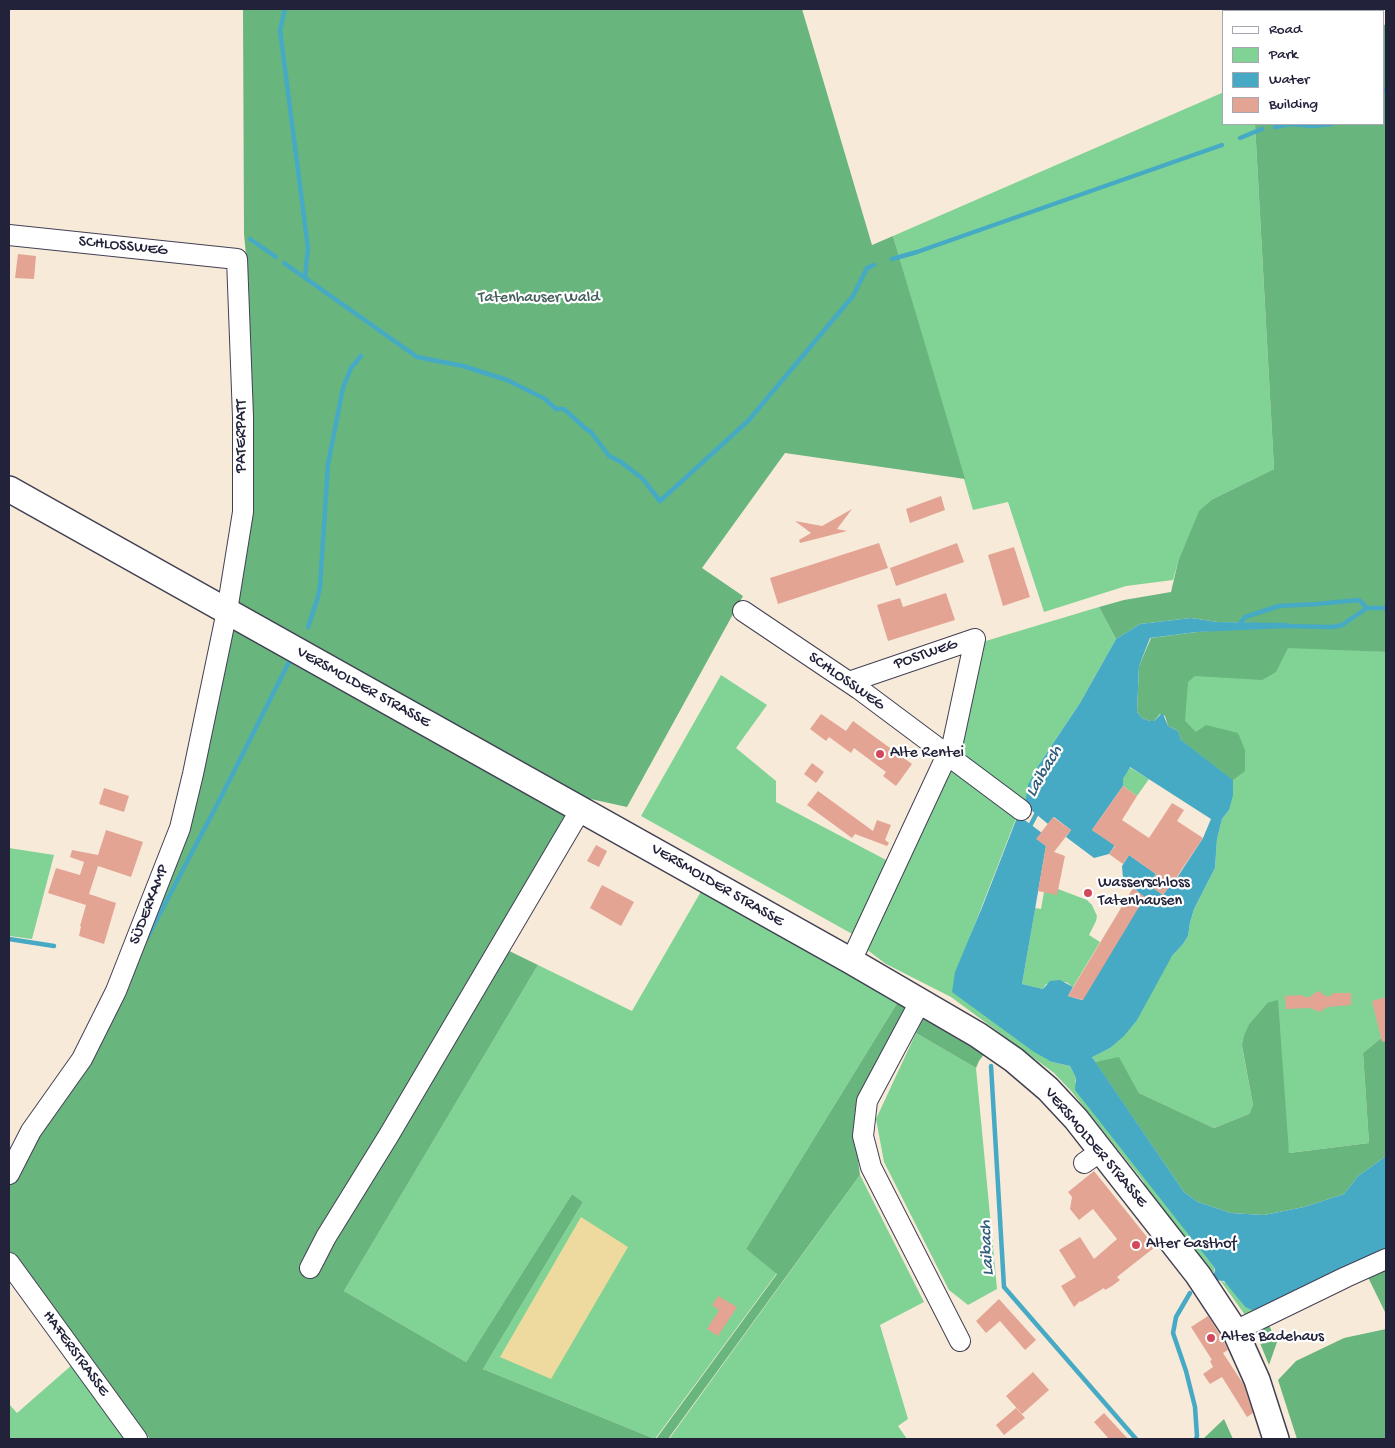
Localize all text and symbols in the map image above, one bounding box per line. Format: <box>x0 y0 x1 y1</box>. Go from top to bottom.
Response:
legend <box>1222 10 1385 125</box>
text: Road <box>1269 21 1302 39</box>
text: Park <box>1269 46 1298 64</box>
text: Water <box>1269 71 1309 89</box>
text: Building <box>1269 96 1318 114</box>
street label: SCHLOSSWEG <box>78 233 168 261</box>
park label: Tatenhauser Wald <box>478 289 600 309</box>
street label: PATERPATT <box>233 399 253 473</box>
street label: POSTWEG <box>892 635 960 675</box>
street label: VERSMOLDER STRASSE <box>293 643 433 733</box>
street label: SCHLOSSWEG <box>804 649 888 715</box>
water label: Laibach <box>1022 742 1068 802</box>
place label: Alte Rentei <box>890 744 964 764</box>
marker: Alte Rentei <box>874 748 886 760</box>
street label: VERSMOLDER STRASSE <box>647 840 787 932</box>
street label: SÜDERKAMP <box>126 863 174 947</box>
place label: Wasserschloss Tatenhausen <box>1098 874 1190 912</box>
marker: Wasserschloss Tatenhausen <box>1082 887 1094 899</box>
street label: VERSMOLDER STRASSE <box>1039 1084 1151 1212</box>
water label: Laibach <box>976 1220 1000 1276</box>
place label: Alter Gasthof <box>1146 1235 1236 1255</box>
marker: Alter Gasthof <box>1130 1239 1142 1251</box>
street label: HAFERSTRASSE <box>37 1307 113 1401</box>
place label: Altes Badehaus <box>1221 1328 1324 1348</box>
marker: Altes Badehaus <box>1205 1332 1217 1344</box>

